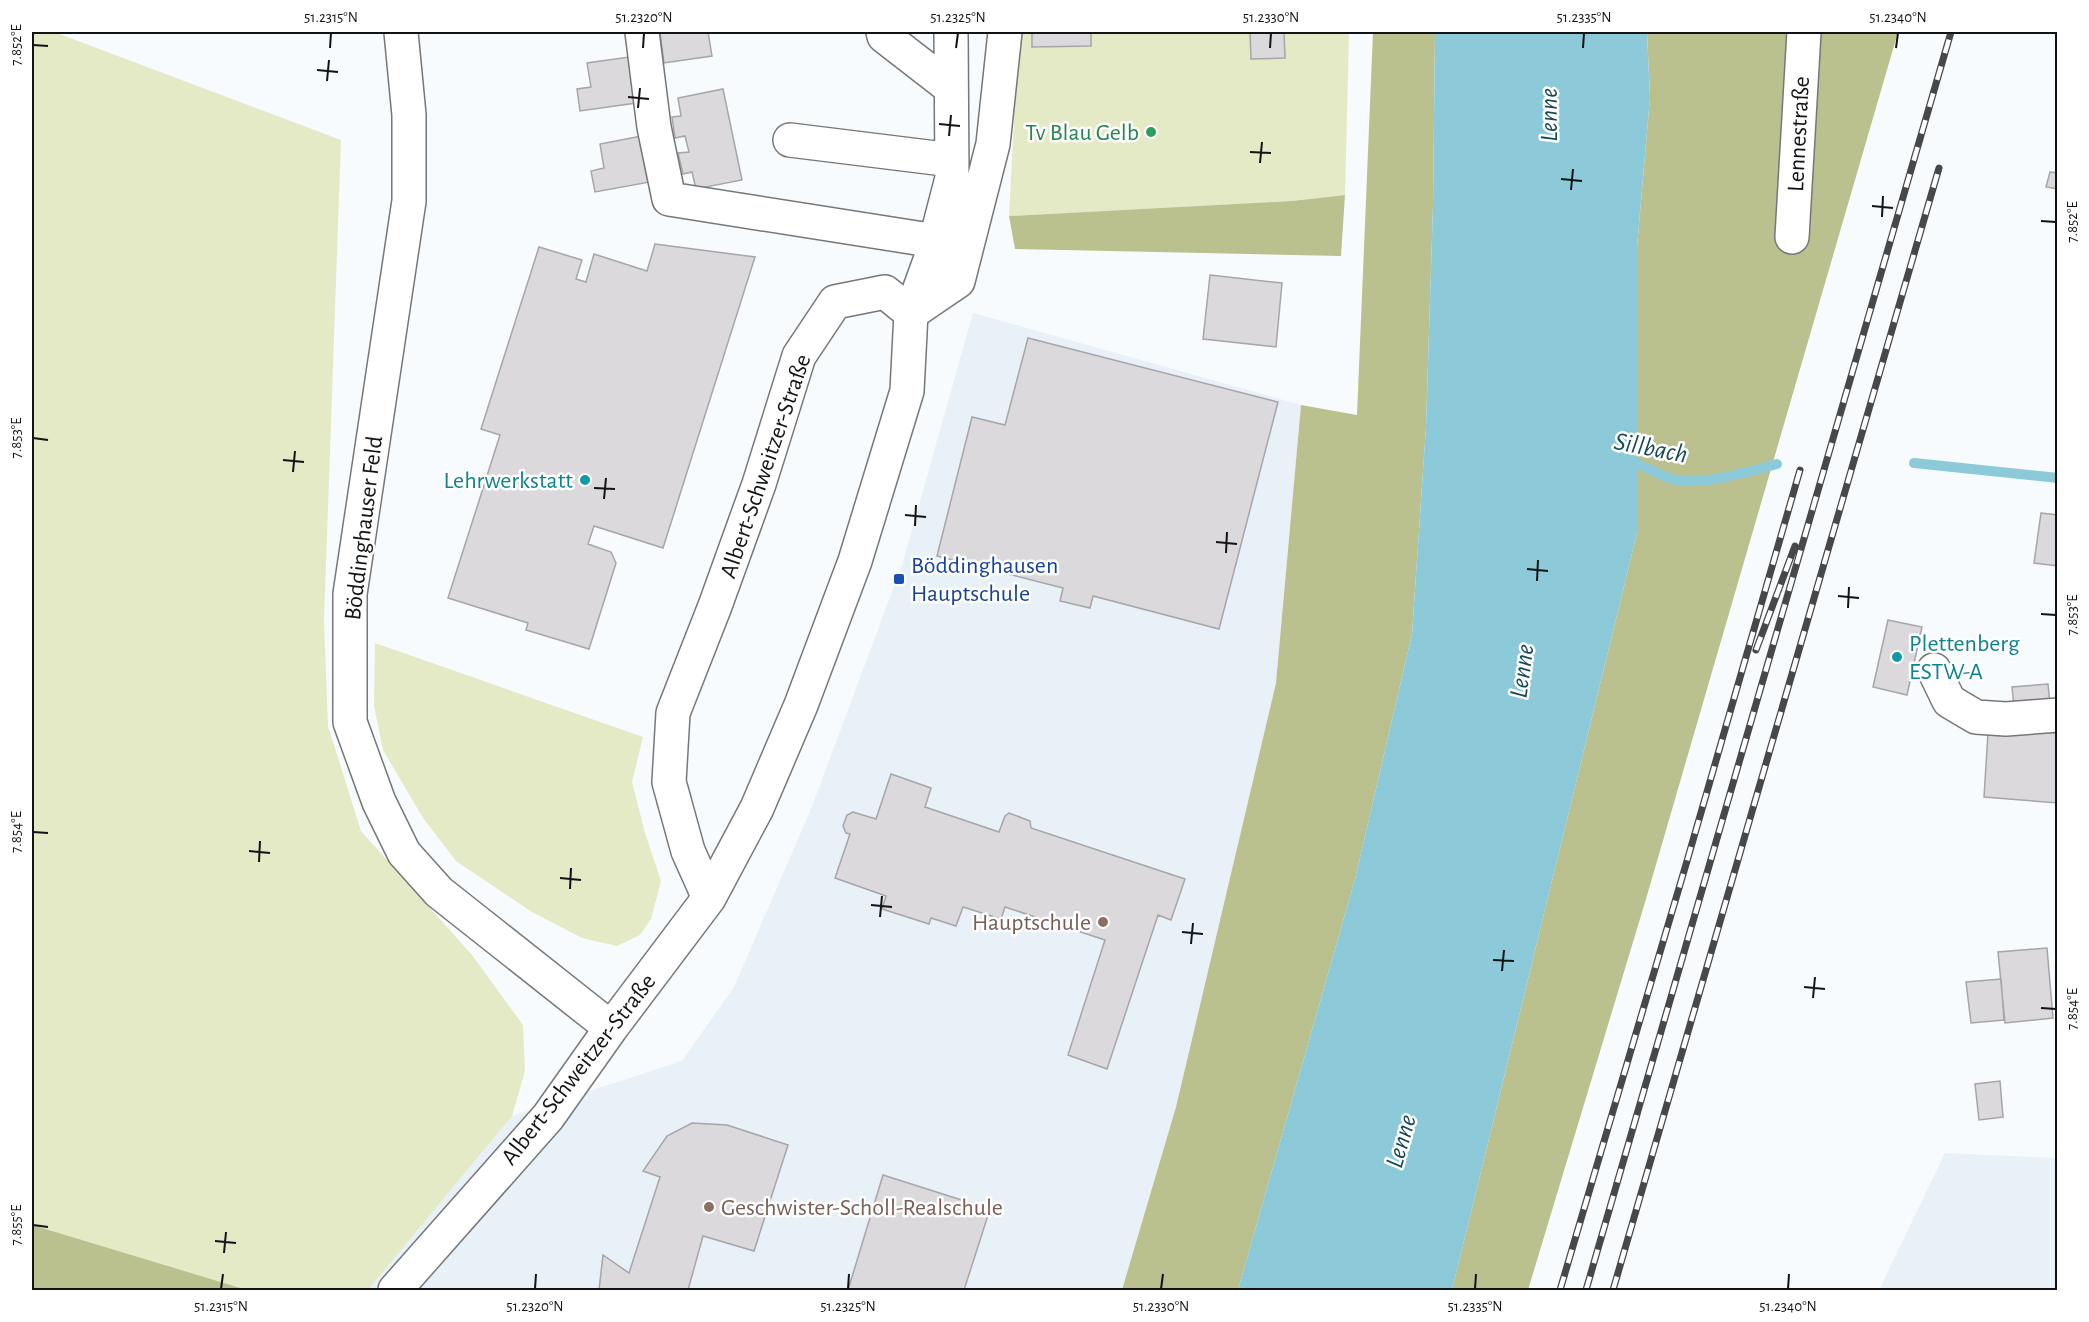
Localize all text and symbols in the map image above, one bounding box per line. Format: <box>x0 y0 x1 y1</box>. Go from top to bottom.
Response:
text: 51.2315°N <box>304 10 358 25</box>
text: 51.2320°N <box>615 10 673 25</box>
text: 51.2325°N <box>930 10 986 25</box>
text: 51.2330°N <box>1243 10 1299 25</box>
text: 51.2335°N <box>1557 10 1611 25</box>
text: 51.2340°N <box>1869 10 1927 25</box>
text: 7.852°E <box>9 24 24 66</box>
street label: Lennestraße <box>1784 76 1814 193</box>
water label: Lenne <box>1536 88 1562 142</box>
place label: Tv Blau Gelb <box>1025 121 1139 145</box>
marker: Tv Blau Gelb <box>1144 125 1158 139</box>
text: 7.852°E <box>2065 201 2080 243</box>
street label: Albert-Schweitzer-Straße <box>716 351 816 581</box>
text: 7.853°E <box>9 418 24 458</box>
water label: Sillbach <box>1612 428 1690 468</box>
street label: Böddinghauser Feld <box>341 435 387 622</box>
place label: Lehrwerkstatt <box>443 469 573 493</box>
marker: Lehrwerkstatt <box>578 473 592 487</box>
place label: Böddinghausen Hauptschule <box>911 554 1058 606</box>
marker: Böddinghausen Hauptschule <box>892 572 906 586</box>
text: 7.853°E <box>2065 595 2080 635</box>
place label: Plettenberg ESTW-A <box>1909 632 2020 684</box>
water label: Lenne <box>1505 642 1539 700</box>
marker: Plettenberg ESTW-A <box>1890 650 1904 664</box>
text: 7.854°E <box>9 811 24 853</box>
place label: Hauptschule <box>972 911 1091 935</box>
marker: Hauptschule <box>1096 915 1110 929</box>
street label: Albert-Schweitzer-Straße <box>497 970 661 1170</box>
text: 7.854°E <box>2065 988 2080 1030</box>
water label: Lenne <box>1381 1112 1421 1171</box>
place label: Geschwister-Scholl-Realschule <box>721 1196 1003 1220</box>
marker: Geschwister-Scholl-Realschule <box>702 1200 716 1214</box>
text: 7.855°E <box>9 1205 24 1245</box>
text: 51.2315°N <box>194 1299 248 1314</box>
text: 51.2320°N <box>506 1299 564 1314</box>
text: 51.2325°N <box>820 1299 876 1314</box>
text: 51.2330°N <box>1133 1299 1189 1314</box>
text: 51.2335°N <box>1448 1299 1502 1314</box>
text: 51.2340°N <box>1759 1299 1817 1314</box>

